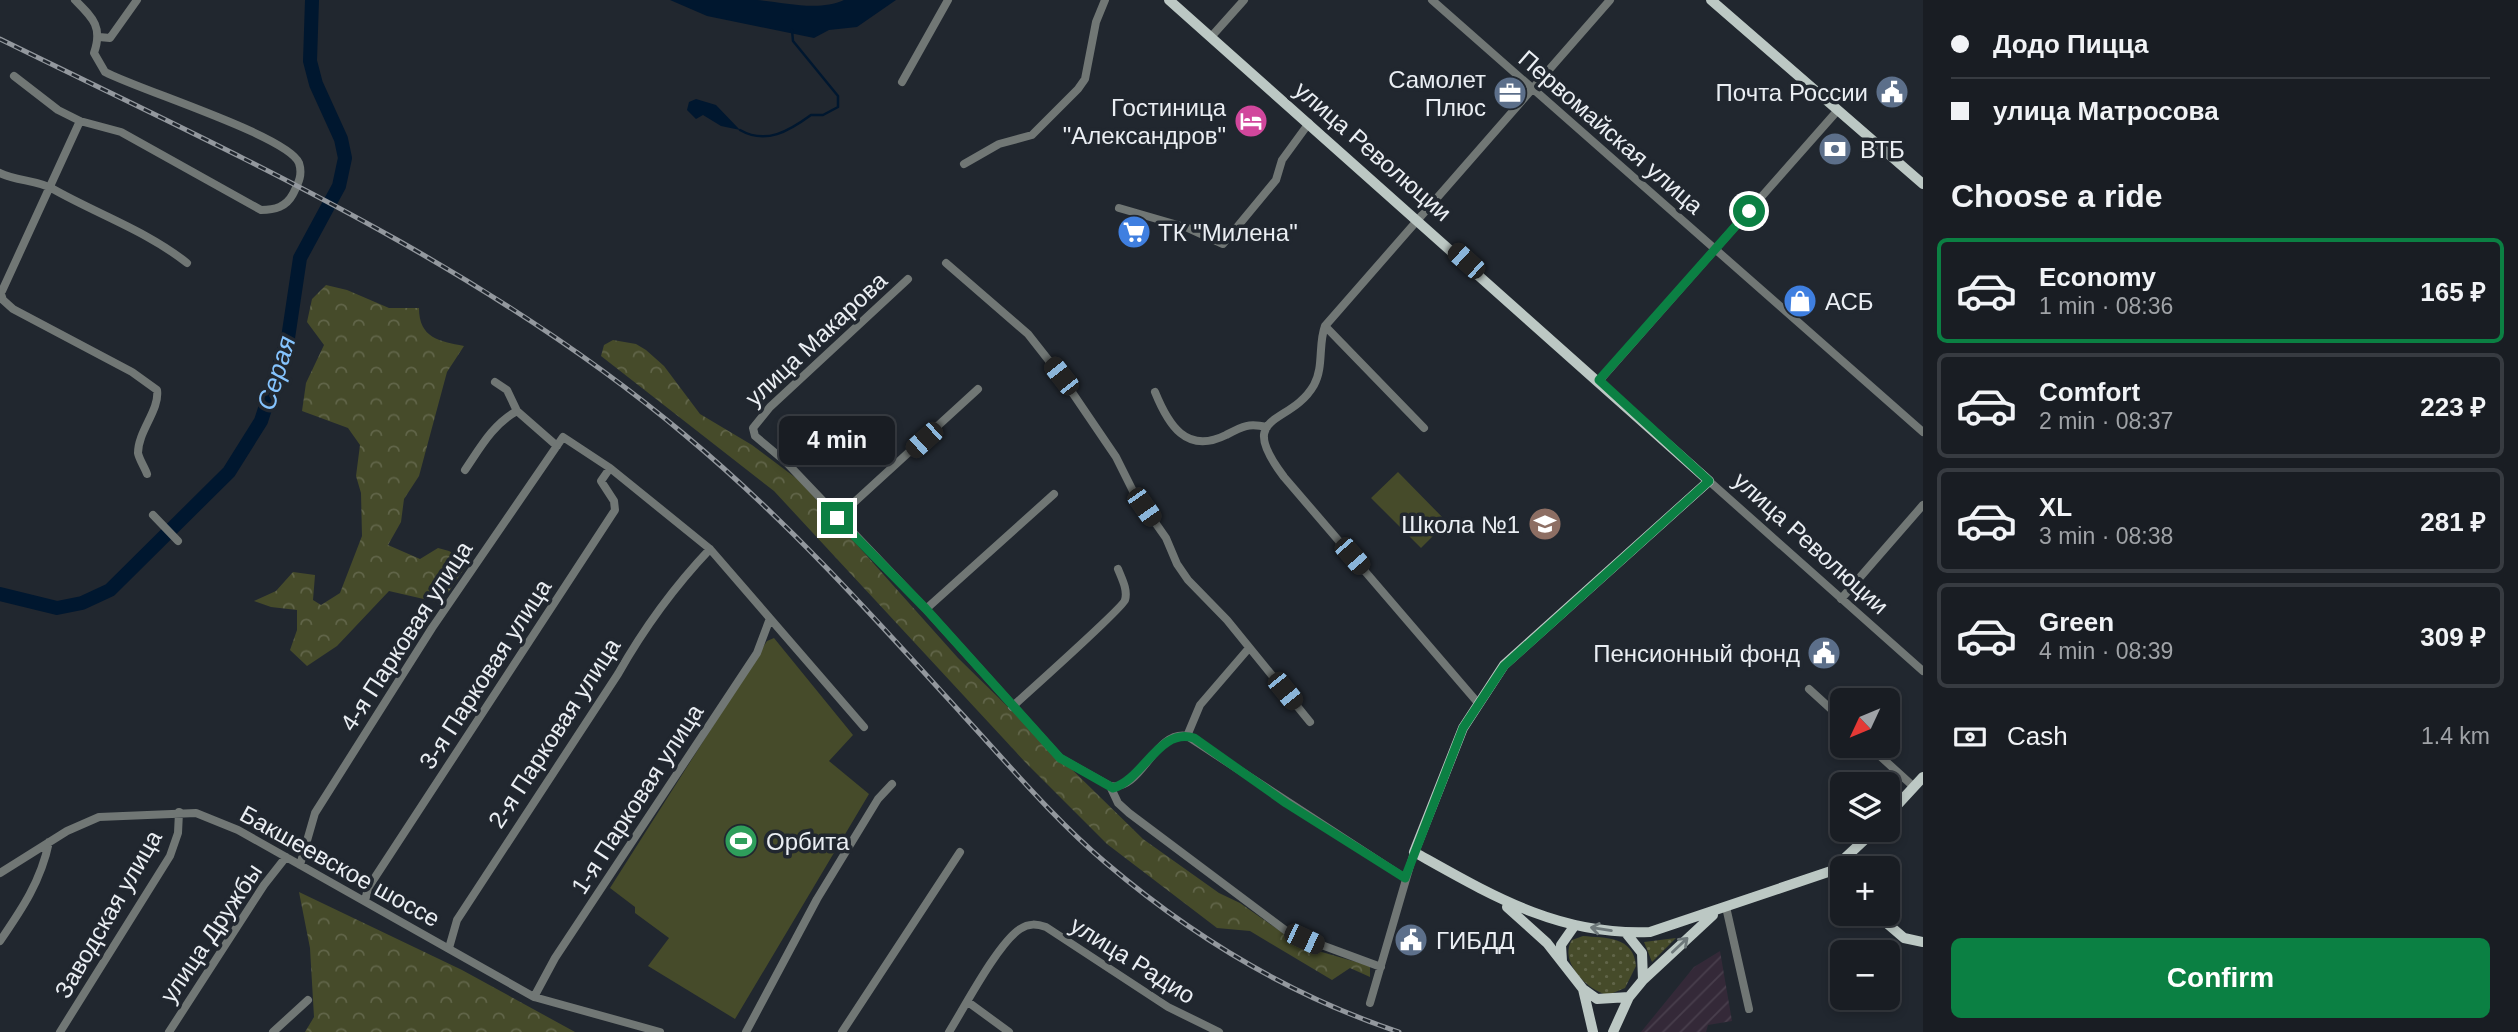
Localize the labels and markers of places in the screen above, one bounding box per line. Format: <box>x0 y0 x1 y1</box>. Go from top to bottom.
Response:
place label: Самолет Плюс <box>1388 66 1486 121</box>
public building icon: Почта России <box>1873 73 1911 111</box>
office icon: Самолет Плюс <box>1491 74 1529 112</box>
place label: Почта России <box>1716 79 1868 106</box>
place label: Гостиница "Александров" <box>1063 94 1227 149</box>
hotel icon: Гостиница "Александров" <box>1232 102 1270 140</box>
bank icon: ВТБ <box>1816 130 1854 168</box>
place label: ВТБ <box>1860 136 1905 163</box>
supermarket icon: ТК "Милена" <box>1115 213 1153 251</box>
place label: ТК "Милена" <box>1158 219 1298 246</box>
shop icon: АСБ <box>1781 282 1819 320</box>
place label: АСБ <box>1825 288 1874 315</box>
school or university icon: Школа №1 <box>1526 505 1564 543</box>
place label: Школа №1 <box>1401 511 1520 538</box>
public building icon: Пенсионный фонд <box>1805 634 1843 672</box>
place label: Пенсионный фонд <box>1593 640 1800 667</box>
sports icon: Орбита <box>722 822 760 860</box>
place label: Орбита <box>766 828 850 855</box>
public building icon: ГИБДД <box>1392 921 1430 959</box>
place label: ГИБДД <box>1436 927 1515 954</box>

